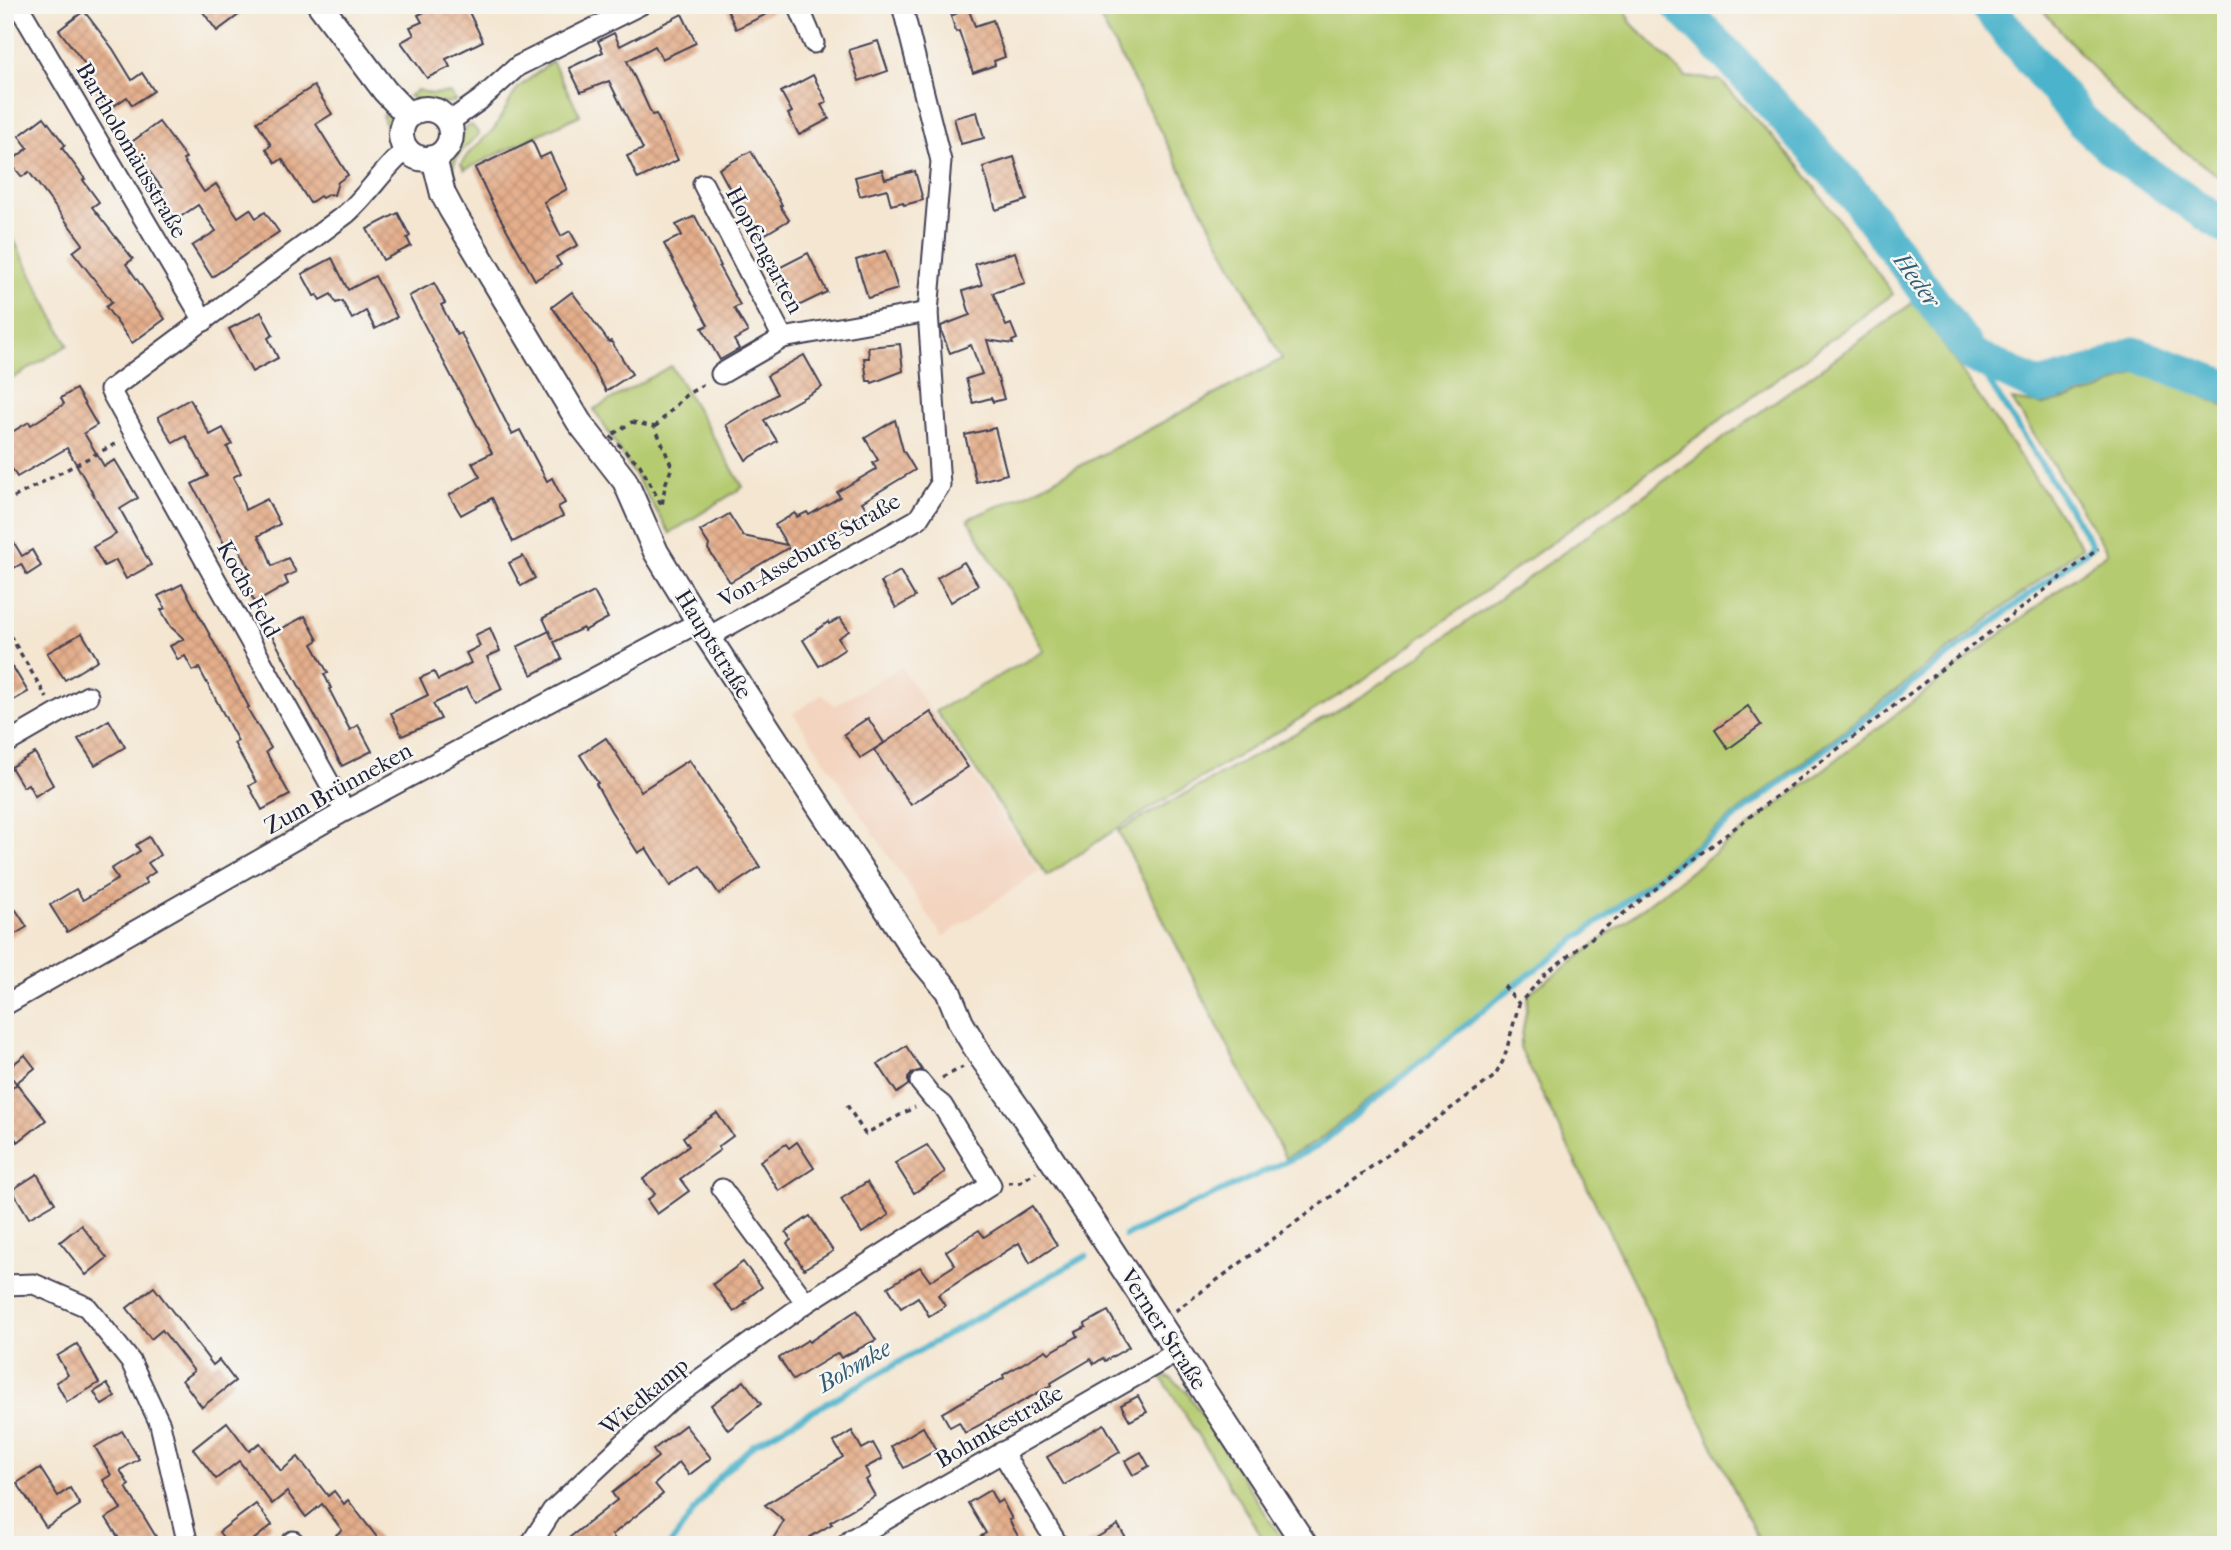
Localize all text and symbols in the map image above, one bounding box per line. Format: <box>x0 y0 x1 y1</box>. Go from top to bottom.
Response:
street label: Bartholomäusstraße <box>70 58 193 243</box>
street label: Hopfengarten <box>720 182 810 319</box>
water label: Heder <box>1887 246 1948 315</box>
street label: Von-Asseburg-Straße <box>713 487 905 614</box>
street label: Kochs Feld <box>211 536 286 643</box>
street label: Hauptstraße <box>669 585 758 704</box>
street label: Zum Brünneken <box>260 736 417 840</box>
street label: Verner Straße <box>1114 1263 1213 1395</box>
water label: Bohmke <box>811 1333 897 1399</box>
street label: Wiedkamp <box>594 1352 694 1442</box>
street label: Bohmkestraße <box>931 1379 1068 1474</box>

